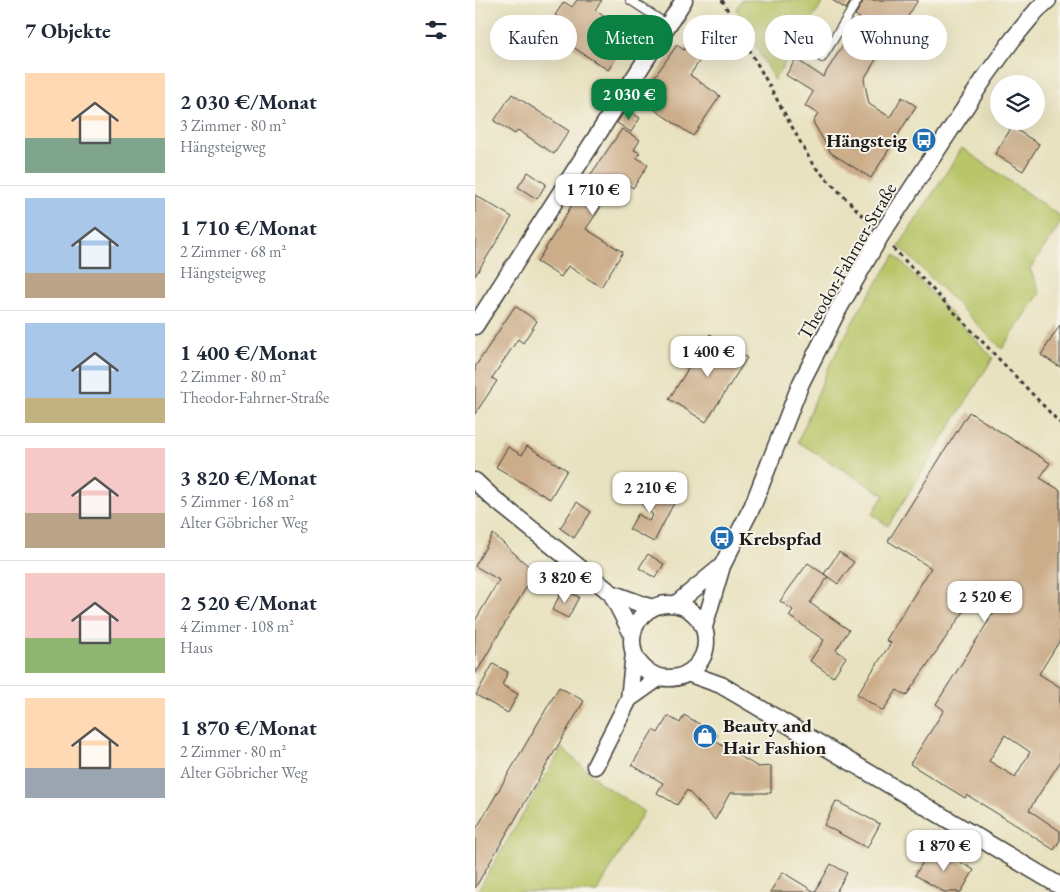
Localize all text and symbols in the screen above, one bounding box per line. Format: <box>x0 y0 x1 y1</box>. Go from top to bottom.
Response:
chip: Kaufen <box>490 15 577 60</box>
chip: Mieten <box>587 15 673 60</box>
chip: Filter <box>683 15 755 60</box>
chip: Neu <box>765 15 832 60</box>
chip: Wohnung <box>842 15 947 60</box>
icon: filters <box>422 16 450 44</box>
text: 7 Objekte <box>25 17 111 44</box>
map controls <box>990 75 1045 130</box>
button: layers <box>990 75 1045 130</box>
pin: 2 030 € <box>583 78 675 121</box>
text: 2 030 € <box>602 84 656 105</box>
text: 2 030 €/Monat <box>180 88 317 115</box>
icon: home <box>65 93 125 153</box>
text: 3 Zimmer · 80 m² <box>180 115 286 136</box>
bus stop icon: Hängsteig <box>911 127 937 153</box>
place label: Hängsteig <box>826 128 907 153</box>
text: Hängsteigweg <box>180 136 266 157</box>
pin: 1 710 € <box>547 174 639 216</box>
street label: Theodor-Fahrner-Straße <box>792 178 902 344</box>
text: 1 710 € <box>566 179 620 200</box>
text: 1 710 €/Monat <box>180 214 317 241</box>
icon: home <box>65 218 125 278</box>
text: 2 Zimmer · 68 m² <box>180 241 286 262</box>
text: Hängsteigweg <box>180 262 266 283</box>
pin: 1 400 € <box>662 336 754 378</box>
text: 1 400 €/Monat <box>180 339 317 366</box>
text: 1 400 € <box>681 341 735 362</box>
icon: home <box>65 343 125 403</box>
text: 2 Zimmer · 80 m² <box>180 366 286 387</box>
text: Theodor-Fahrner-Straße <box>180 387 329 408</box>
text: 3 820 €/Monat <box>180 464 317 491</box>
icon: home <box>65 468 125 528</box>
pin: 2 210 € <box>604 472 696 514</box>
text: 2 210 € <box>623 477 677 498</box>
text: 5 Zimmer · 168 m² <box>180 491 294 512</box>
text: Alter Göbricher Weg <box>180 512 308 533</box>
bus stop icon: Krebspfad <box>709 525 735 551</box>
place label: Krebspfad <box>739 526 822 551</box>
pin: 3 820 € <box>519 562 611 604</box>
text: 3 820 € <box>538 567 592 588</box>
pin: 2 520 € <box>939 580 1031 623</box>
text: 2 520 € <box>958 586 1012 607</box>
text: 2 520 €/Monat <box>180 589 317 616</box>
icon: home <box>65 593 125 653</box>
text: 4 Zimmer · 108 m² <box>180 616 294 637</box>
text: Haus <box>180 637 213 658</box>
place label: Beauty and Hair Fashion <box>723 713 826 760</box>
text: 1 870 €/Monat <box>180 714 317 741</box>
icon: home <box>65 718 125 778</box>
shop icon: Beauty and Hair Fashion <box>692 723 718 749</box>
text: 2 Zimmer · 80 m² <box>180 741 286 762</box>
text: Alter Göbricher Weg <box>180 762 308 783</box>
pin: 1 870 € <box>898 830 990 872</box>
text: 1 870 € <box>917 835 971 856</box>

